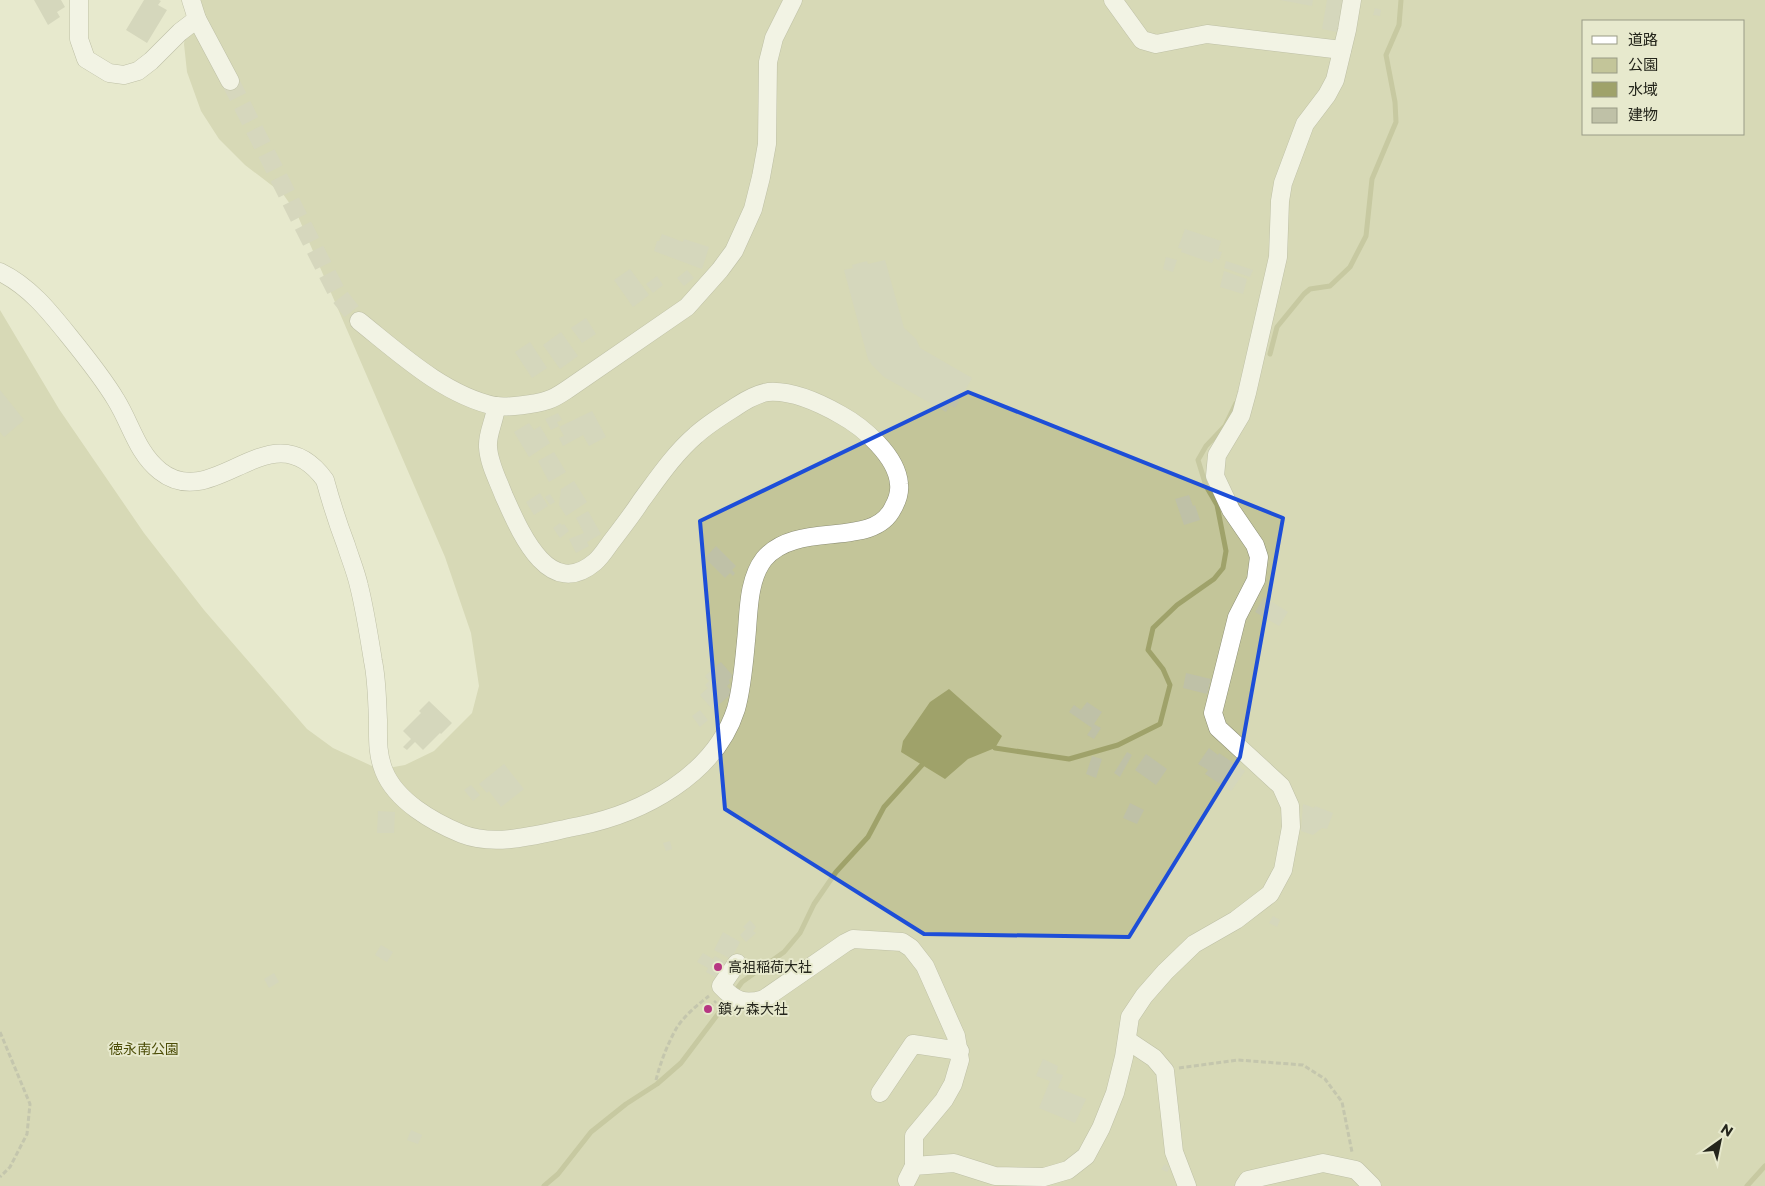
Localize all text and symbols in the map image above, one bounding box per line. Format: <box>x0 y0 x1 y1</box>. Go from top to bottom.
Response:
legend <box>1582 20 1745 135</box>
text: 道路 <box>1628 30 1658 49</box>
text: 公園 <box>1628 55 1658 74</box>
text: 水域 <box>1628 80 1658 99</box>
text: 建物 <box>1628 105 1658 124</box>
place label: 高祖稲荷大社 <box>728 958 812 976</box>
marker: 高祖稲荷大社 <box>712 961 724 973</box>
place label: 鎮ヶ森大社 <box>718 1000 788 1018</box>
marker: 鎮ヶ森大社 <box>702 1003 714 1015</box>
park label: 徳永南公園 <box>109 1040 179 1058</box>
north arrow <box>1695 1116 1745 1166</box>
text: N <box>1717 1119 1737 1141</box>

